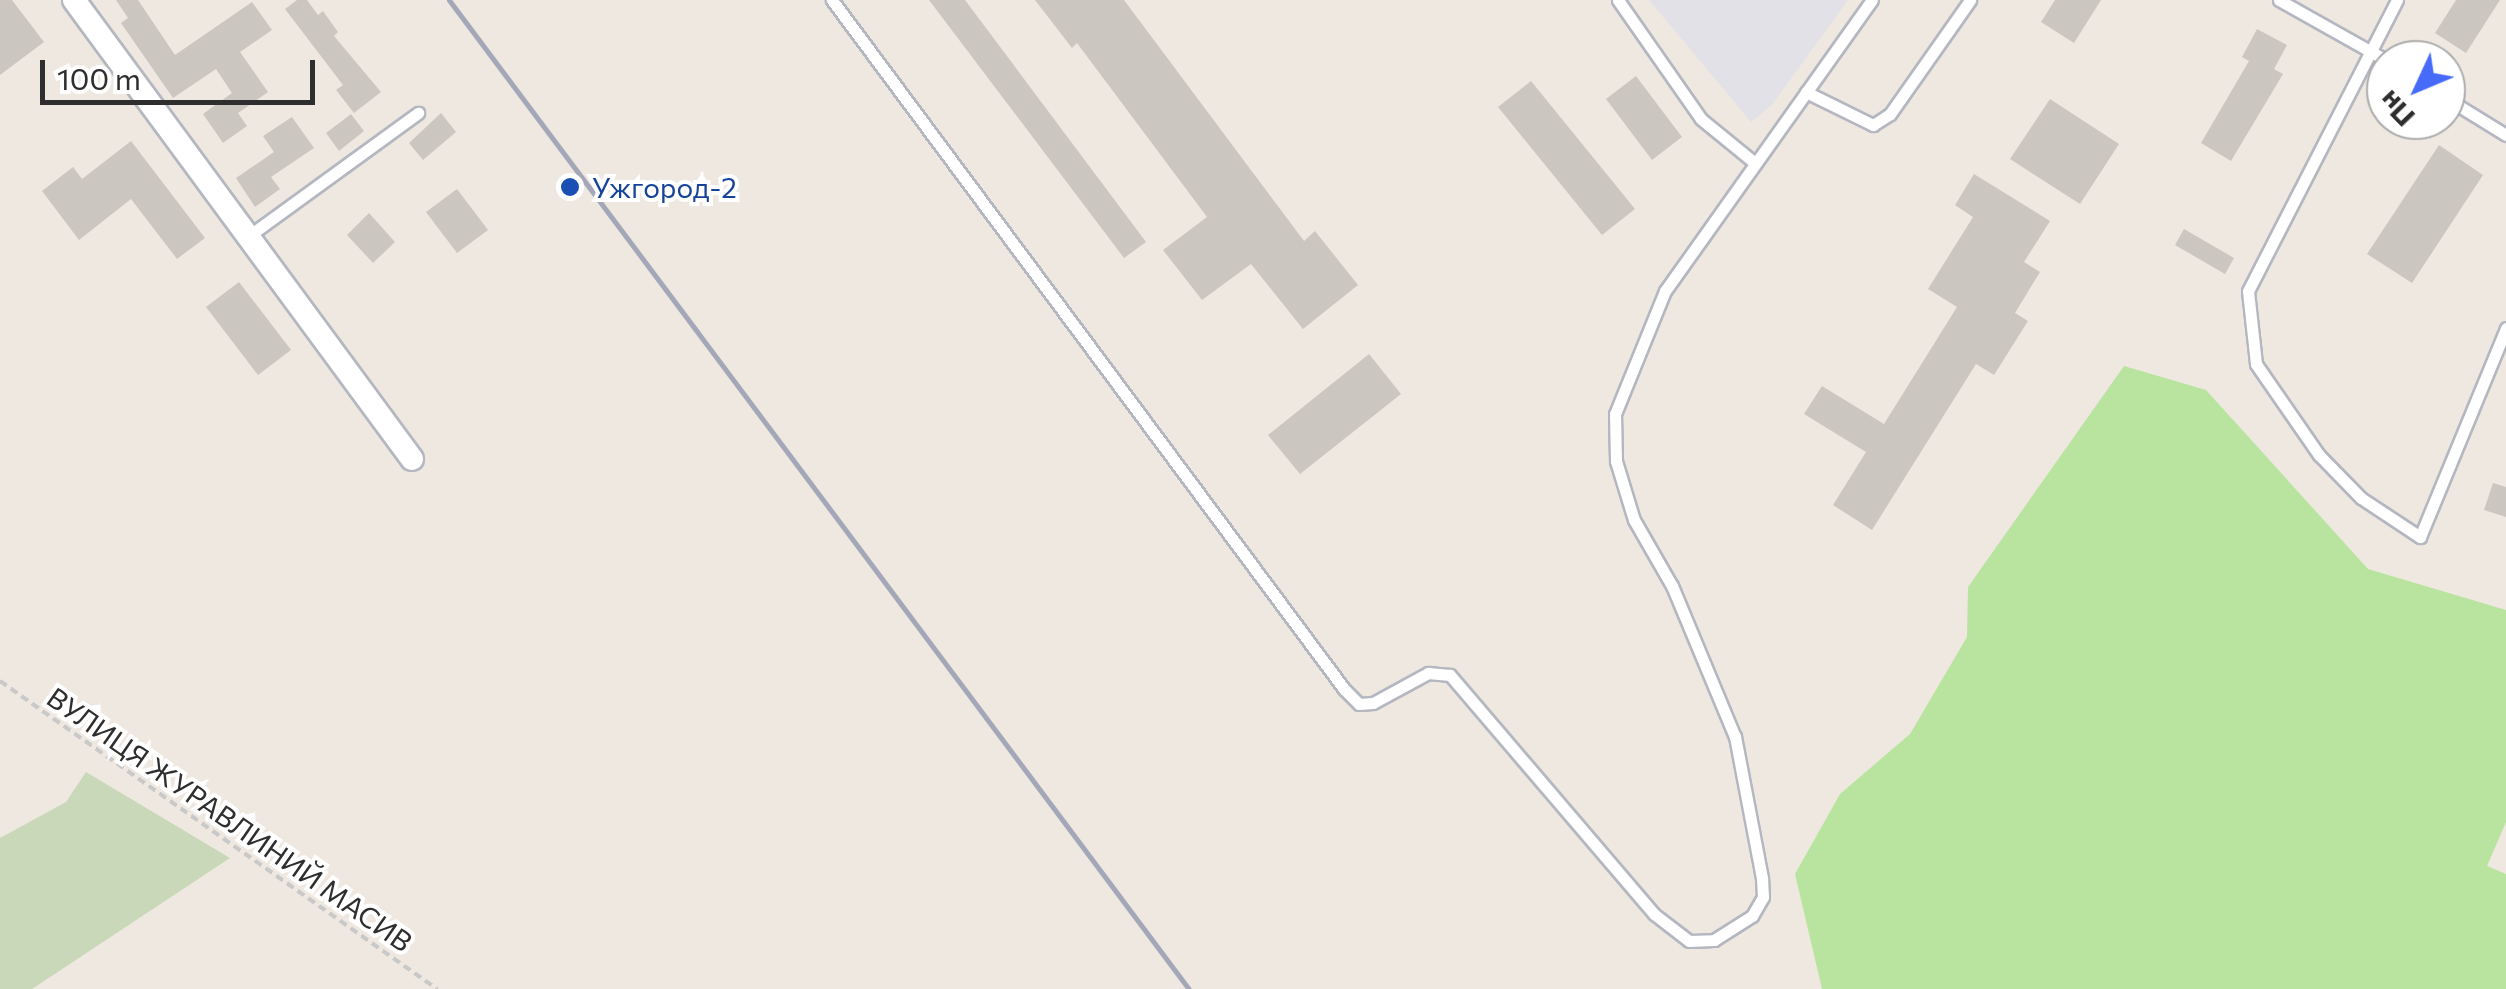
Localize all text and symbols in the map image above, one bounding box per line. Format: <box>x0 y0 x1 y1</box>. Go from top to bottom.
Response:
scale bar <box>45 40 320 102</box>
north arrow <box>2366 40 2466 140</box>
text: 100 m <box>57 59 141 96</box>
text: Пн <box>2371 84 2421 135</box>
place label: Ужгород-2 <box>592 170 737 204</box>
marker: Ужгород-2 <box>557 174 583 200</box>
street label: ВУЛИЦЯ ЖУРАВЛИНИЙ МАСИВ <box>41 680 419 958</box>

